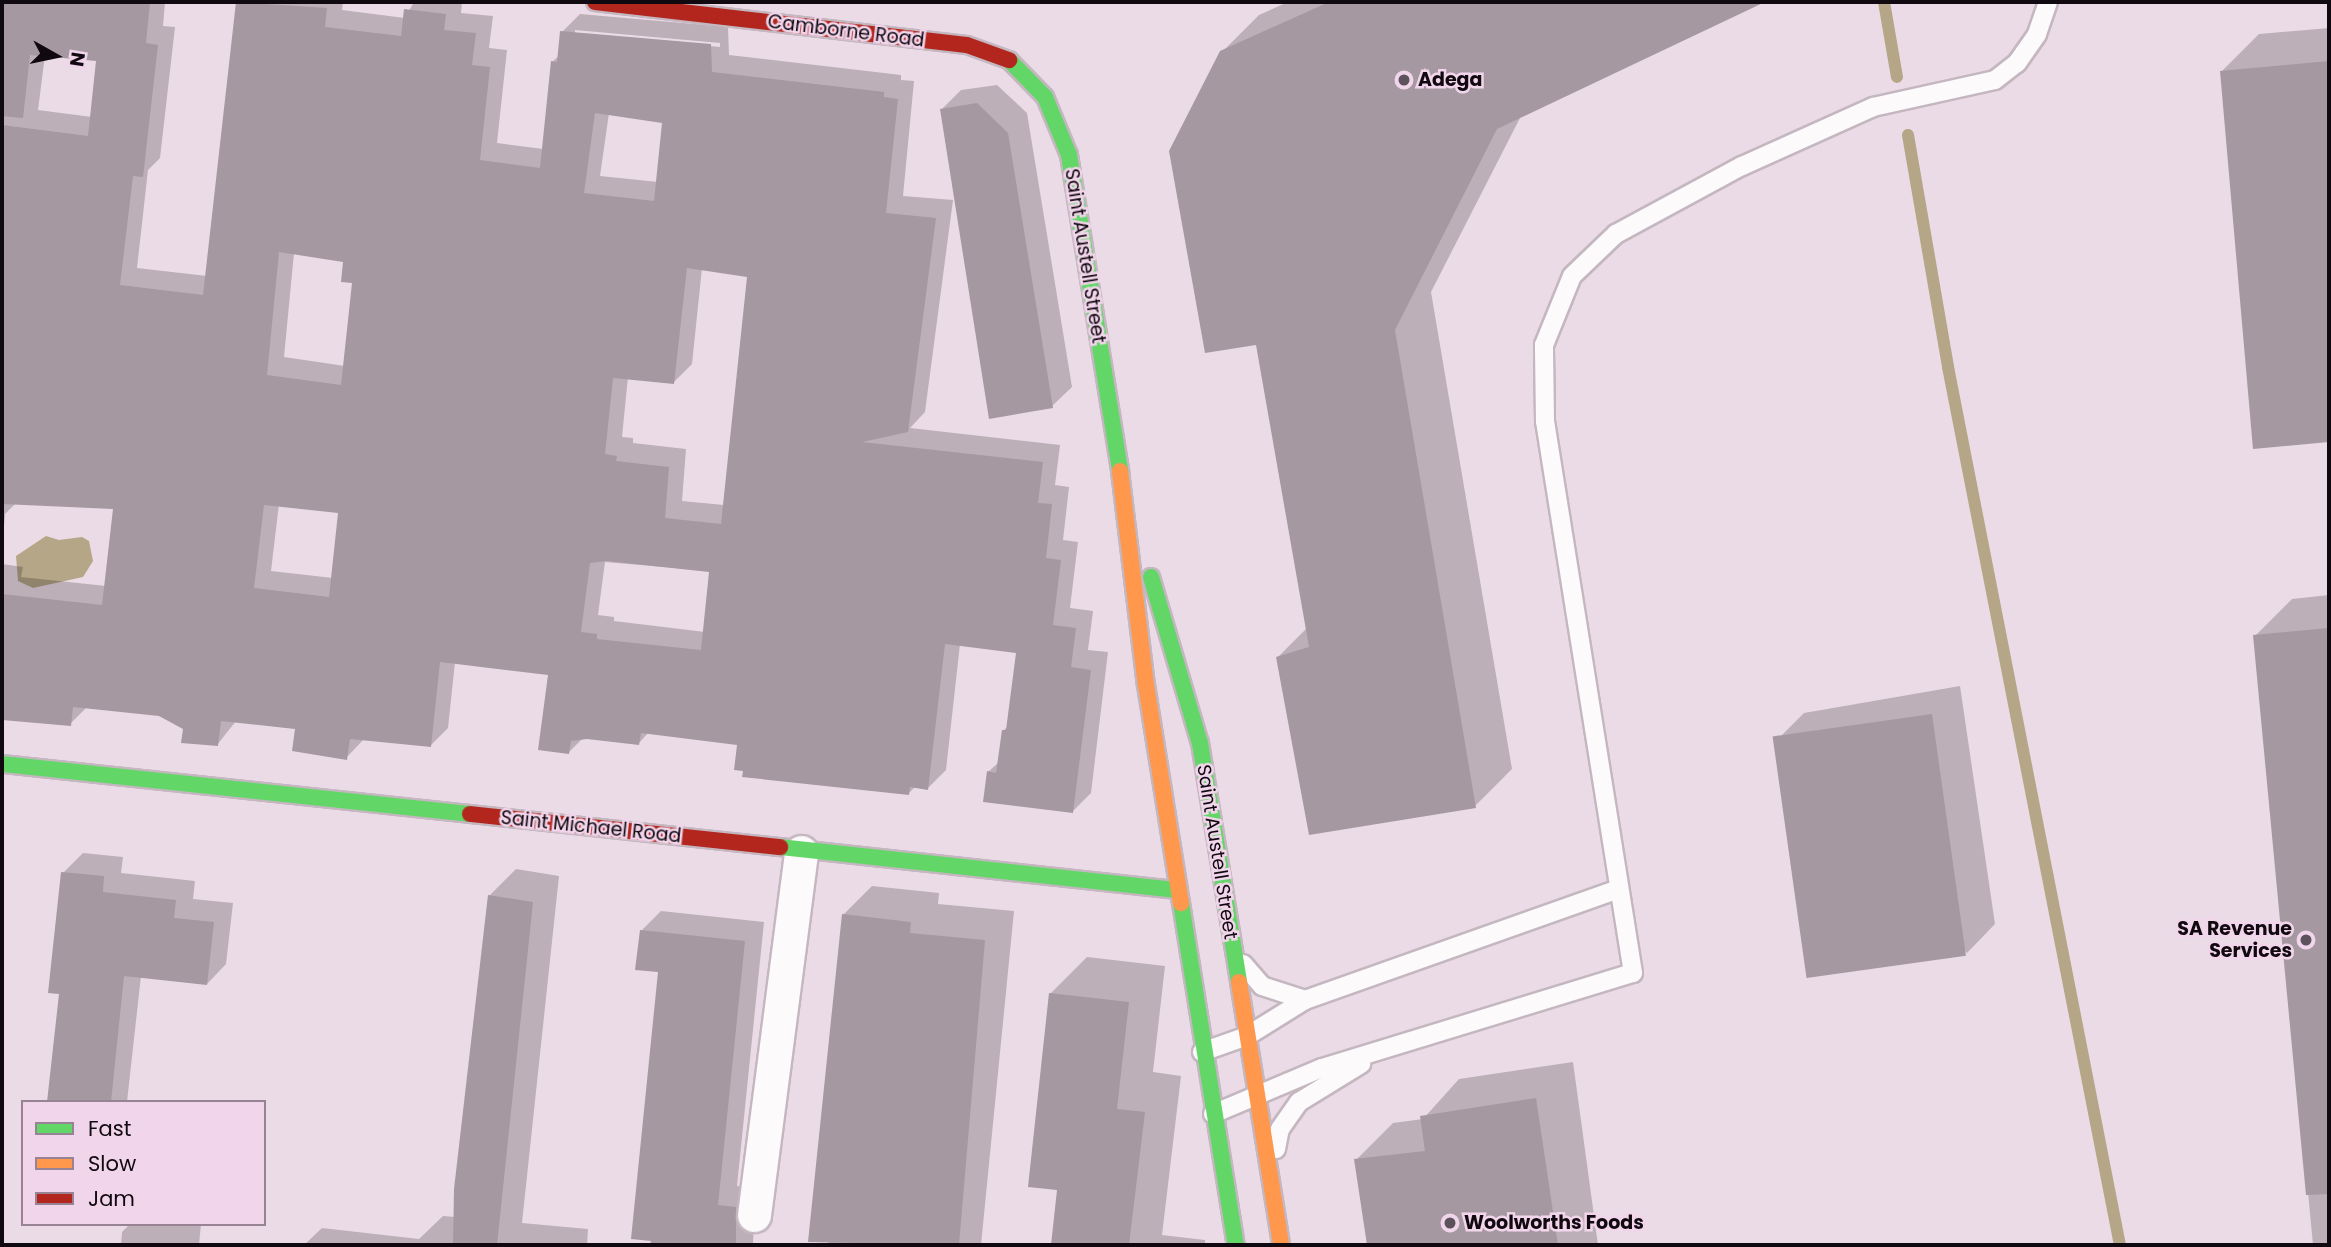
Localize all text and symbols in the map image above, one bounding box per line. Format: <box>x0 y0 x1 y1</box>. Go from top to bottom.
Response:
street label: Camborne Road <box>766 10 926 52</box>
north arrow <box>21 21 91 91</box>
text: N <box>63 50 92 69</box>
place label: Adega <box>1418 69 1482 91</box>
marker: Adega <box>1396 72 1412 88</box>
street label: Saint Austell Street <box>1060 167 1110 345</box>
street label: Saint Austell Street <box>1192 763 1242 941</box>
street label: Saint Michael Road <box>500 806 682 848</box>
place label: SA Revenue Services <box>2177 918 2292 962</box>
marker: SA Revenue Services <box>2298 932 2314 948</box>
legend <box>21 1100 266 1226</box>
text: Fast <box>88 1114 131 1143</box>
text: Slow <box>88 1149 136 1178</box>
text: Jam <box>88 1184 135 1213</box>
place label: Woolworths Foods <box>1464 1212 1644 1234</box>
marker: Woolworths Foods <box>1442 1215 1458 1231</box>

